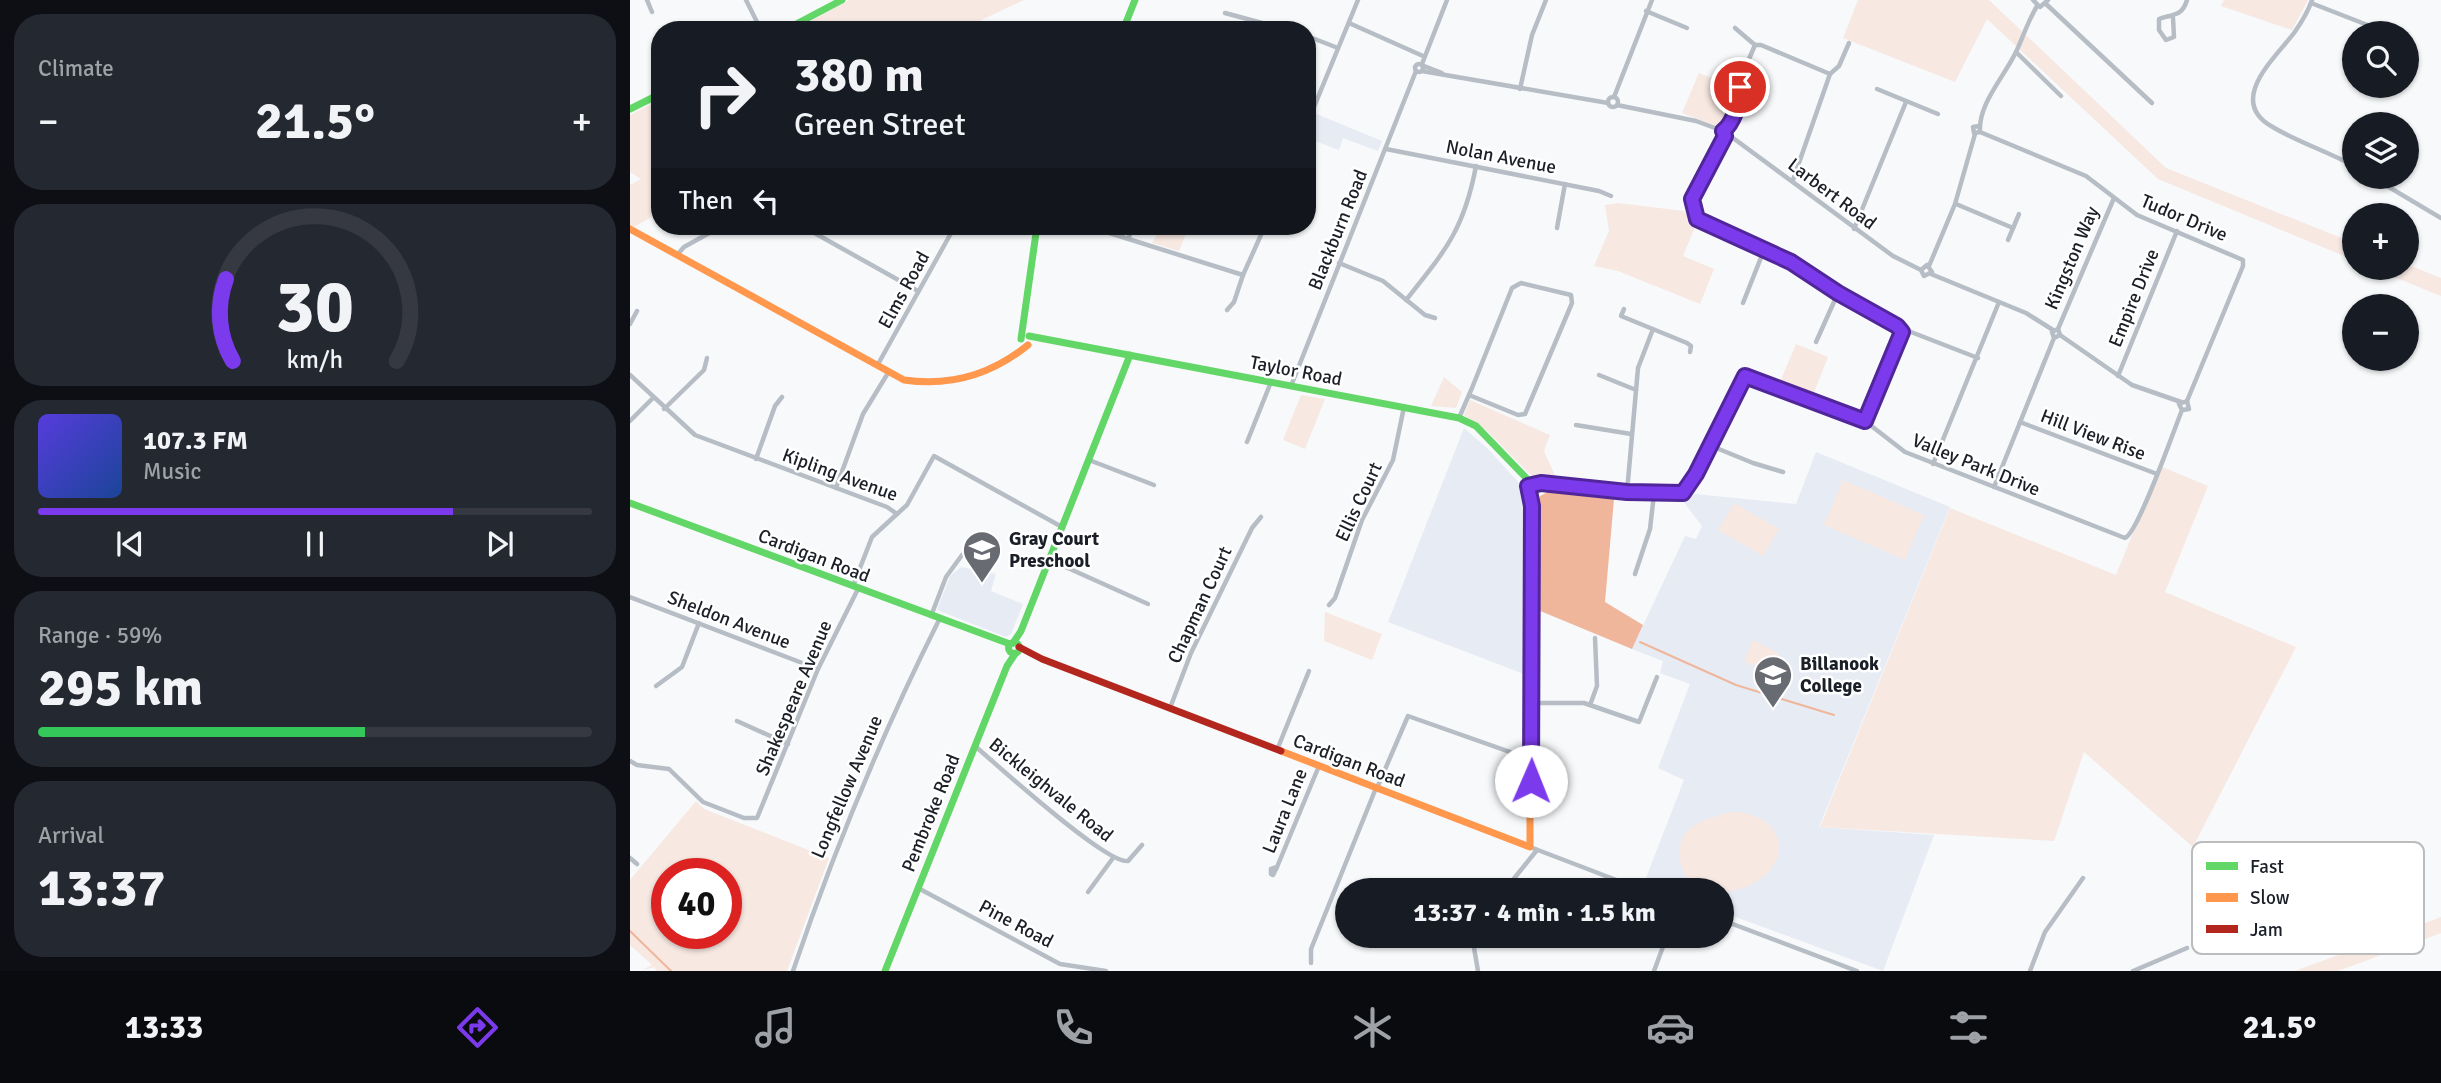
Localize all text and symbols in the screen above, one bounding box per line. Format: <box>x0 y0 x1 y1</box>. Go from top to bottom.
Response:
map controls <box>2342 21 2419 371</box>
button: search <box>2342 21 2419 98</box>
text: 380 m <box>794 45 924 105</box>
icon: right <box>679 49 770 140</box>
text: Climate <box>38 54 114 83</box>
pin <box>1710 57 1770 117</box>
icon: arrive <box>1721 68 1759 106</box>
text: 21.5° <box>255 89 375 153</box>
text: − <box>38 98 59 145</box>
text: + <box>571 98 592 145</box>
text: Green Street <box>794 105 966 144</box>
button: layers <box>2342 112 2419 189</box>
street label: Nolan Avenue <box>1444 135 1558 179</box>
street label: Larbert Road <box>1783 153 1881 235</box>
street label: Blackburn Road <box>1303 166 1373 294</box>
icon: left <box>747 182 785 220</box>
text: Then <box>679 185 733 217</box>
street label: Tudor Drive <box>2137 189 2231 247</box>
street label: Kingston Way <box>2039 203 2105 313</box>
button: + <box>2342 203 2419 280</box>
street label: Empire Drive <box>2103 245 2165 351</box>
street label: Elms Road <box>873 247 935 333</box>
text: 30 <box>276 264 354 353</box>
button: − <box>2342 294 2419 371</box>
text: km/h <box>287 344 343 375</box>
street label: Taylor Road <box>1248 350 1344 392</box>
street label: Hill View Rise <box>2037 404 2149 466</box>
text: 107.3 FM <box>143 425 248 457</box>
street label: Valley Park Drive <box>1908 428 2044 502</box>
street label: Kipling Avenue <box>779 443 901 507</box>
text: Music <box>143 457 201 486</box>
street label: Ellis Court <box>1330 458 1388 546</box>
street label: Cardigan Road <box>755 524 873 588</box>
icon: previous <box>111 525 149 563</box>
icon: pause <box>296 525 334 563</box>
icon: next <box>481 525 519 563</box>
place label: Gray Court Preschool <box>1009 527 1099 573</box>
school or university icon: Gray Court Preschool <box>961 529 1003 584</box>
street label: Chapman Court <box>1162 542 1238 667</box>
street label: Sheldon Avenue <box>664 586 794 654</box>
street label: Shakespeare Avenue <box>750 617 838 779</box>
text: Range · 59% <box>38 621 162 650</box>
place label: Billanook College <box>1800 652 1879 698</box>
school or university icon: Billanook College <box>1752 654 1794 709</box>
text: 295 km <box>38 656 203 720</box>
street label: Longfellow Avenue <box>806 712 888 862</box>
street label: Cardigan Road <box>1290 729 1408 793</box>
street label: Bickleighvale Road <box>984 733 1118 847</box>
position arrow <box>1494 744 1568 818</box>
street label: Pembroke Road <box>896 751 966 875</box>
street label: Laura Lane <box>1257 765 1313 857</box>
text: Arrival <box>38 821 104 850</box>
legend <box>2192 842 2424 954</box>
text: Fast <box>2250 855 2284 879</box>
text: 13:37 <box>38 856 166 920</box>
speed limit sign: 40 <box>651 858 742 949</box>
text: Slow <box>2250 886 2290 910</box>
street label: Pine Road <box>975 894 1057 954</box>
text: 13:37 · 4 min · 1.5 km <box>1413 897 1656 929</box>
text: Jam <box>2250 918 2283 942</box>
icon: directions <box>453 1003 502 1052</box>
icon: music <box>751 1003 800 1052</box>
icon: phone <box>1049 1003 1098 1052</box>
icon: climate <box>1348 1003 1397 1052</box>
icon: car <box>1646 1003 1695 1052</box>
icon: filters <box>1944 1003 1993 1052</box>
text: 13:33 <box>125 1008 203 1047</box>
text: 21.5° <box>2243 1008 2316 1047</box>

